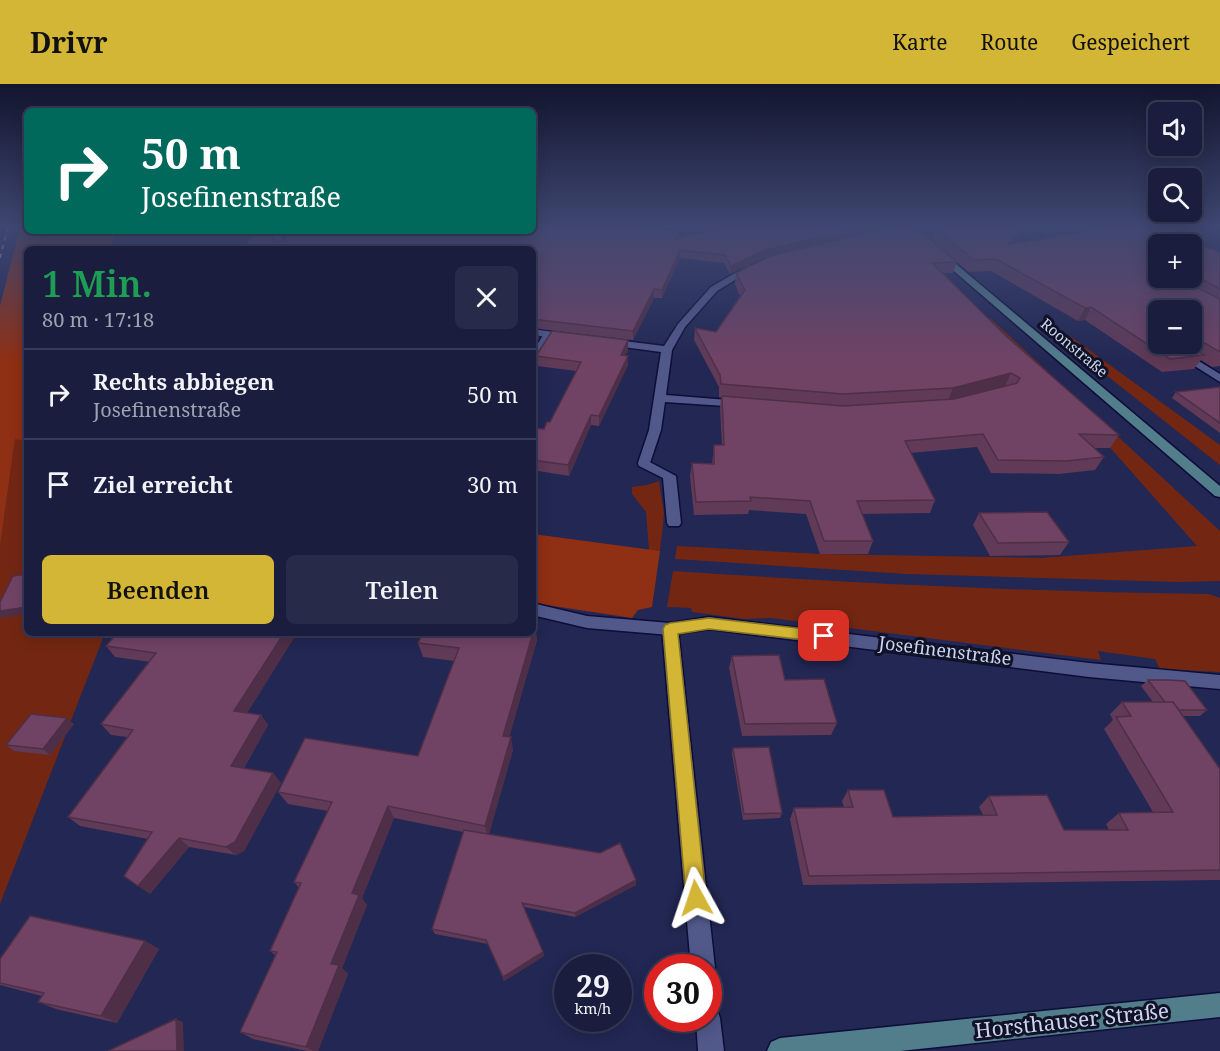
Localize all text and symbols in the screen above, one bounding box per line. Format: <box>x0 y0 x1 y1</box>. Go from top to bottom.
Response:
text: Drivr <box>30 23 108 61</box>
text: Karte <box>892 28 947 56</box>
text: Route <box>980 28 1038 56</box>
text: Gespeichert <box>1071 28 1190 56</box>
map controls <box>1148 102 1202 354</box>
button: sound <box>1148 102 1202 156</box>
text: 50 m <box>141 124 241 181</box>
icon: right <box>42 132 120 210</box>
button: search <box>1148 168 1202 222</box>
text: Josefinenstraße <box>141 178 341 215</box>
button: + <box>1148 234 1202 288</box>
text: 1 Min. <box>42 259 152 308</box>
button: close <box>455 266 518 329</box>
button: − <box>1148 300 1202 354</box>
text: 80 m · 17:18 <box>42 306 154 333</box>
street label: Roonstraße <box>1037 313 1112 381</box>
text: Rechts abbiegen <box>93 366 274 396</box>
icon: right <box>42 378 75 411</box>
text: 50 m <box>467 379 518 409</box>
text: Josefinenstraße <box>93 396 241 423</box>
icon: arrive <box>42 468 75 501</box>
text: Ziel erreicht <box>93 469 233 499</box>
text: 30 m <box>467 469 518 499</box>
button: Beenden <box>42 555 274 624</box>
button: Teilen <box>286 555 518 624</box>
pin <box>798 610 849 661</box>
icon: arrive <box>807 619 840 652</box>
street label: Josefinenstraße <box>876 630 1013 670</box>
position arrow <box>664 866 728 930</box>
speed limit sign: 30 <box>644 954 722 1032</box>
text: 29 <box>576 965 610 1006</box>
street label: Horsthauser Straße <box>973 996 1170 1044</box>
text: km/h <box>575 998 611 1018</box>

